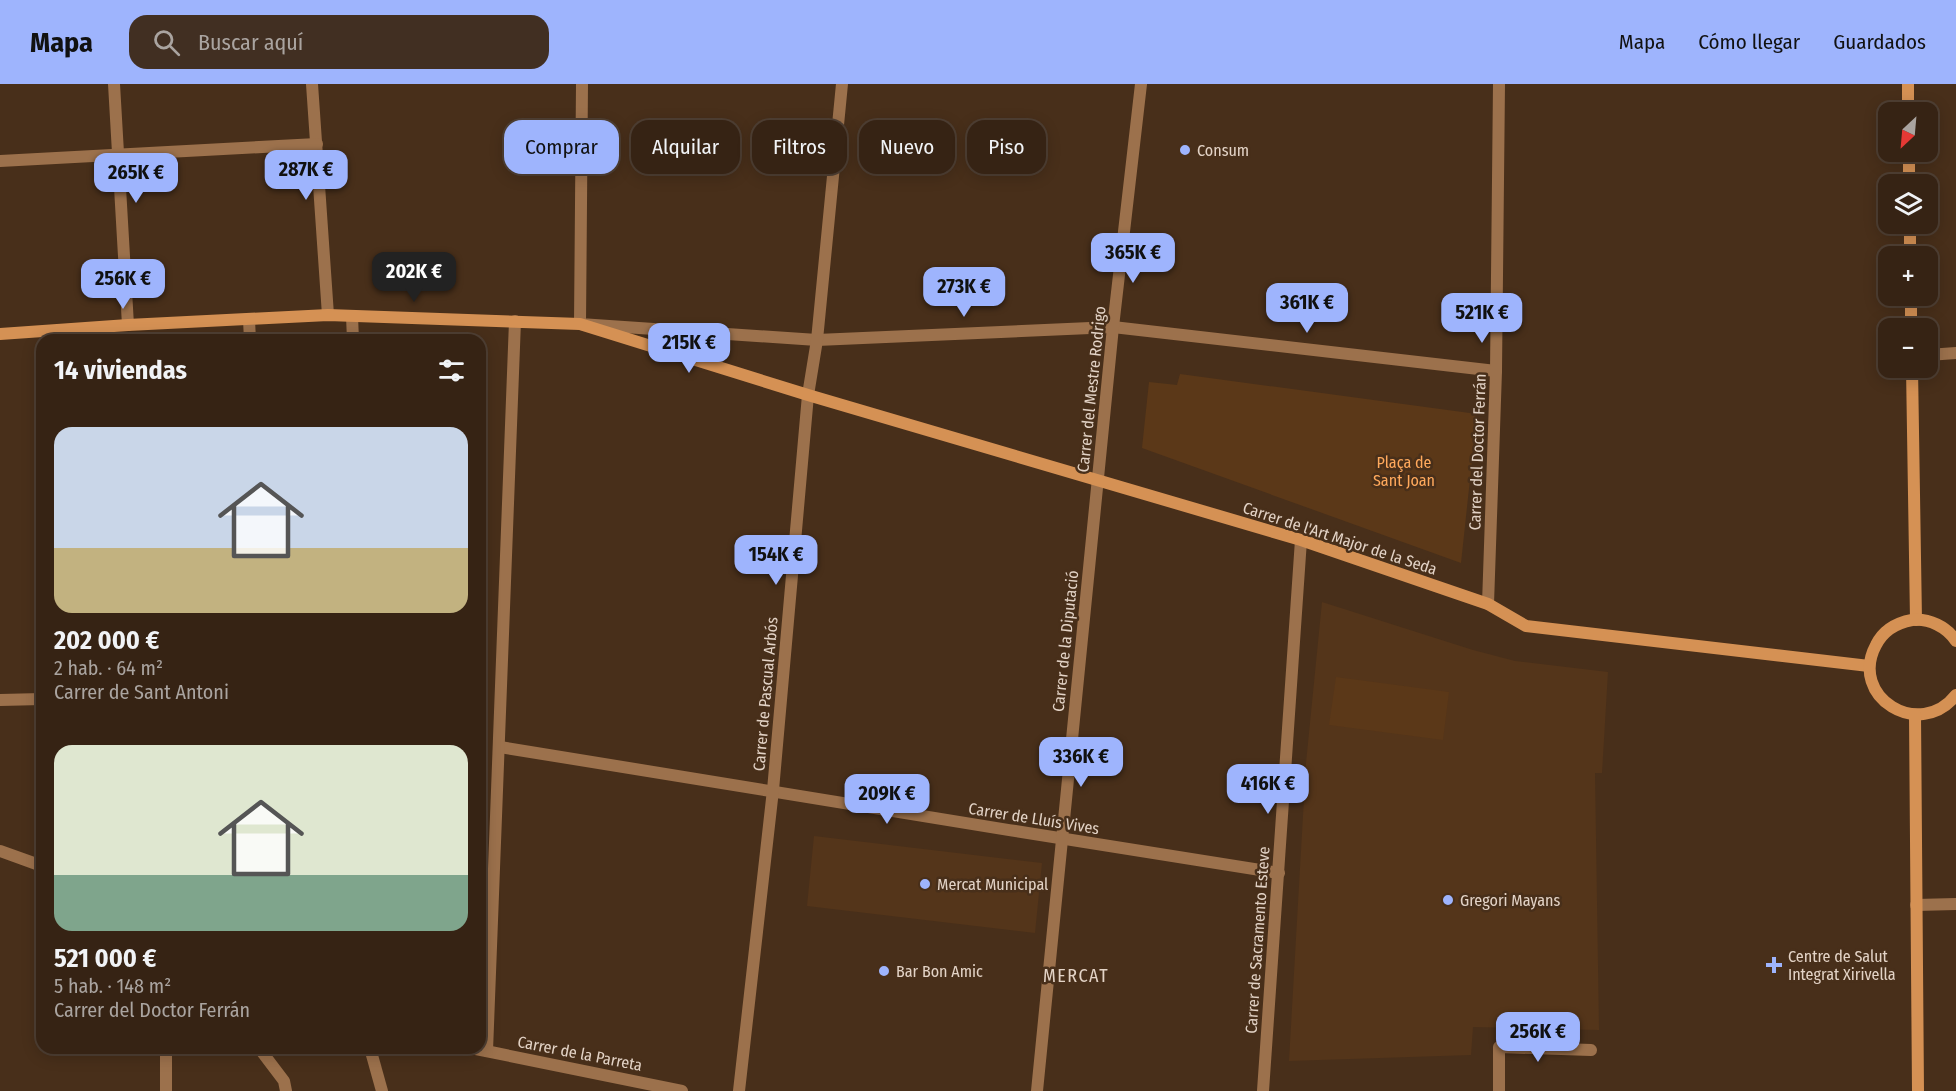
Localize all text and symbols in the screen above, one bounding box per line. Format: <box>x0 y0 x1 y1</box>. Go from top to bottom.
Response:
search box <box>129 15 549 69</box>
text: Mapa <box>30 26 93 59</box>
icon: search <box>150 26 183 59</box>
text: Buscar aquí <box>198 29 303 56</box>
text: Mapa <box>1619 29 1665 55</box>
text: Cómo llegar <box>1698 29 1800 55</box>
text: Guardados <box>1833 29 1926 55</box>
north arrow <box>1878 102 1938 162</box>
map controls <box>1878 102 1938 378</box>
chip: Comprar <box>504 120 619 174</box>
chip: Alquilar <box>631 120 740 174</box>
chip: Filtros <box>752 120 847 174</box>
chip: Nuevo <box>859 120 955 174</box>
chip: Piso <box>967 120 1046 174</box>
place label: Consum <box>1197 141 1249 160</box>
marker: Consum <box>1178 143 1192 157</box>
pin: 287K € <box>257 150 355 201</box>
pin: 265K € <box>87 153 185 204</box>
text: 287K € <box>279 157 333 181</box>
text: 265K € <box>108 160 164 184</box>
button: layers <box>1878 174 1938 234</box>
pin: 365K € <box>1084 233 1182 284</box>
text: 365K € <box>1105 240 1161 264</box>
button: + <box>1878 246 1938 306</box>
pin: 202K € <box>365 252 463 303</box>
pin: 256K € <box>74 259 172 310</box>
text: 202K € <box>386 259 442 283</box>
text: 256K € <box>95 266 151 290</box>
pin: 273K € <box>915 267 1013 318</box>
text: 273K € <box>937 274 991 298</box>
pin: 361K € <box>1258 283 1356 334</box>
text: 361K € <box>1280 290 1334 314</box>
pin: 521K € <box>1433 293 1531 344</box>
text: 521K € <box>1455 300 1509 324</box>
street label: Carrer del Mestre Rodrigo <box>1073 305 1110 473</box>
button: − <box>1878 318 1938 378</box>
pin: 215K € <box>640 323 738 374</box>
text: 215K € <box>662 330 716 354</box>
icon: filters <box>435 354 468 387</box>
text: 14 viviendas <box>54 355 187 386</box>
street label: Carrer del Doctor Ferrán <box>1465 373 1490 531</box>
park label: Plaça de Sant Joan <box>1373 453 1435 490</box>
icon: home <box>207 466 315 574</box>
street label: Carrer de l'Art Major de la Seda <box>1240 498 1439 579</box>
pin: 154K € <box>727 535 825 586</box>
text: 154K € <box>748 542 804 566</box>
street label: Carrer de la Diputació <box>1049 569 1082 713</box>
street label: Carrer de Pascual Arbós <box>749 616 782 772</box>
text: 202 000 € <box>54 625 159 656</box>
text: 2 hab. · 64 m² <box>54 656 163 680</box>
text: Carrer de Sant Antoni <box>54 680 229 704</box>
pin: 336K € <box>1032 737 1130 788</box>
text: 336K € <box>1053 744 1109 768</box>
pin: 416K € <box>1219 764 1317 815</box>
text: 416K € <box>1241 771 1295 795</box>
pin: 209K € <box>838 774 936 825</box>
text: 209K € <box>859 781 915 805</box>
icon: home <box>207 784 315 892</box>
street label: Carrer de Lluís Vives <box>967 799 1101 838</box>
street label: Carrer de Sacramento Esteve <box>1241 846 1274 1034</box>
place label: Mercat Municipal <box>937 875 1048 894</box>
marker: Mercat Municipal <box>918 877 932 891</box>
place label: Gregori Mayans <box>1460 891 1560 910</box>
marker: Gregori Mayans <box>1441 893 1455 907</box>
text: 521 000 € <box>54 943 156 974</box>
place label: Centre de Salut Integrat Xirivella <box>1788 947 1896 984</box>
marker: Centre de Salut Integrat Xirivella <box>1765 956 1783 974</box>
place label: Bar Bon Amic <box>896 962 983 981</box>
marker: Bar Bon Amic <box>877 964 891 978</box>
district label: MERCAT <box>1043 965 1109 987</box>
text: 5 hab. · 148 m² <box>54 974 171 998</box>
text: Carrer del Doctor Ferrán <box>54 998 250 1022</box>
pin: 256K € <box>1489 1012 1587 1063</box>
text: 256K € <box>1510 1019 1566 1043</box>
street label: Carrer de la Parreta <box>516 1032 644 1075</box>

